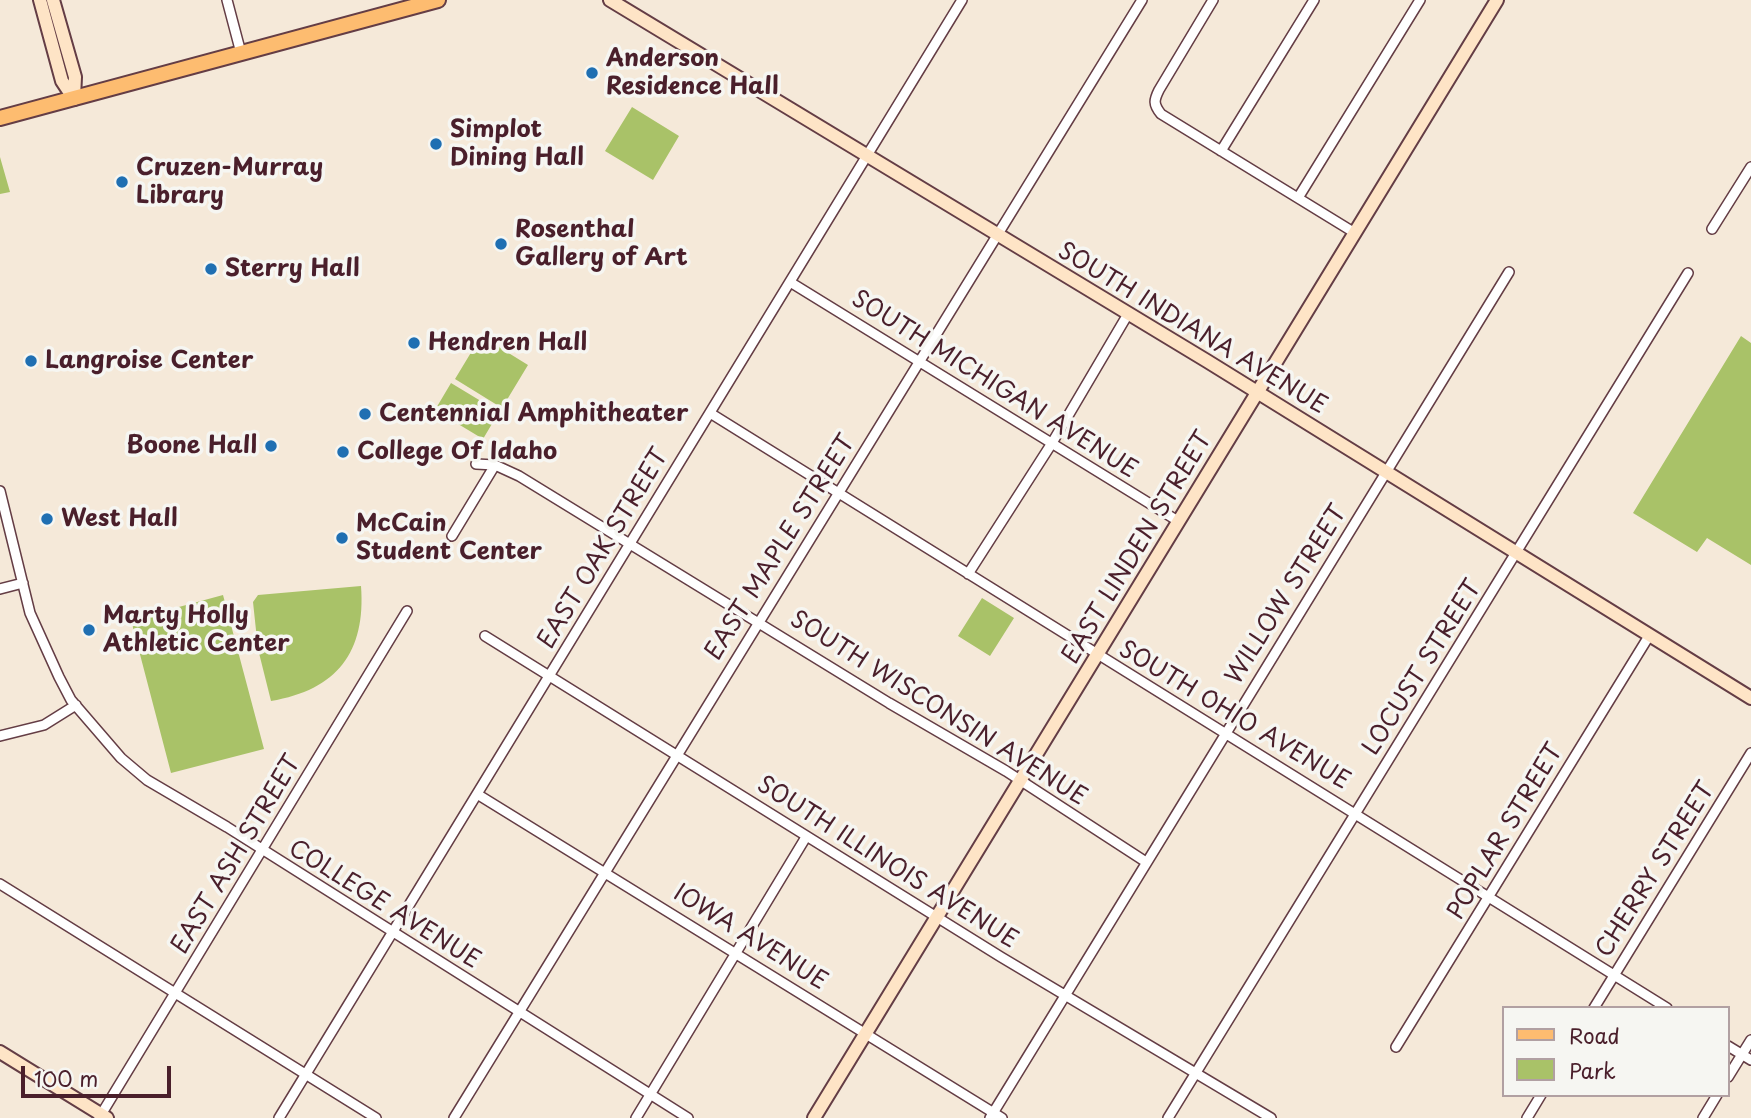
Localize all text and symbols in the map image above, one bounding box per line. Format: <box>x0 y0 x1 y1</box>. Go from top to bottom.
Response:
place label: Anderson Residence Hall <box>606 45 778 101</box>
marker: Anderson Residence Hall <box>584 65 600 81</box>
place label: Simplot Dining Hall <box>450 116 584 172</box>
marker: Simplot Dining Hall <box>428 136 444 152</box>
place label: Cruzen-Murray Library <box>136 154 323 210</box>
marker: Cruzen-Murray Library <box>114 174 130 190</box>
place label: Rosenthal Gallery of Art <box>515 216 688 272</box>
marker: Rosenthal Gallery of Art <box>493 236 509 252</box>
street label: SOUTH INDIANA AVENUE <box>1052 237 1332 421</box>
place label: Sterry Hall <box>225 255 359 283</box>
marker: Sterry Hall <box>203 261 219 277</box>
street label: SOUTH MICHIGAN AVENUE <box>846 285 1142 485</box>
place label: Hendren Hall <box>428 329 587 357</box>
marker: Hendren Hall <box>406 335 422 351</box>
place label: Langroise Center <box>45 347 253 375</box>
marker: Langroise Center <box>23 353 39 369</box>
place label: Centennial Amphitheater <box>379 400 688 428</box>
marker: Centennial Amphitheater <box>357 406 373 422</box>
street label: EAST LINDEN STREET <box>1057 427 1219 669</box>
street label: EAST MAPLE STREET <box>700 430 862 666</box>
place label: Boone Hall <box>126 432 257 460</box>
marker: Boone Hall <box>263 438 279 454</box>
place label: College Of Idaho <box>357 438 557 466</box>
marker: College Of Idaho <box>335 444 351 460</box>
street label: EAST OAK STREET <box>533 444 675 654</box>
street label: WILLOW STREET <box>1220 500 1354 690</box>
place label: West Hall <box>61 505 177 533</box>
place label: McCain Student Center <box>356 510 542 566</box>
marker: West Hall <box>39 511 55 527</box>
marker: McCain Student Center <box>334 530 350 546</box>
street label: LOCUST STREET <box>1358 575 1488 761</box>
place label: Marty Holly Athletic Center <box>103 602 290 658</box>
street label: SOUTH WISCONSIN AVENUE <box>784 606 1092 812</box>
marker: Marty Holly Athletic Center <box>81 622 97 638</box>
street label: SOUTH OHIO AVENUE <box>1113 636 1355 796</box>
street label: POPLAR STREET <box>1442 739 1570 925</box>
street label: EAST ASH STREET <box>166 750 308 960</box>
street label: SOUTH ILLINOIS AVENUE <box>751 771 1023 955</box>
street label: CHERRY STREET <box>1591 777 1721 963</box>
street label: COLLEGE AVENUE <box>283 834 485 976</box>
street label: IOWA AVENUE <box>668 879 832 997</box>
legend <box>1502 1006 1730 1097</box>
text: Road <box>1569 1019 1620 1051</box>
scale bar <box>24 1052 175 1096</box>
text: Park <box>1569 1054 1616 1086</box>
text: 100 m <box>34 1062 98 1094</box>

